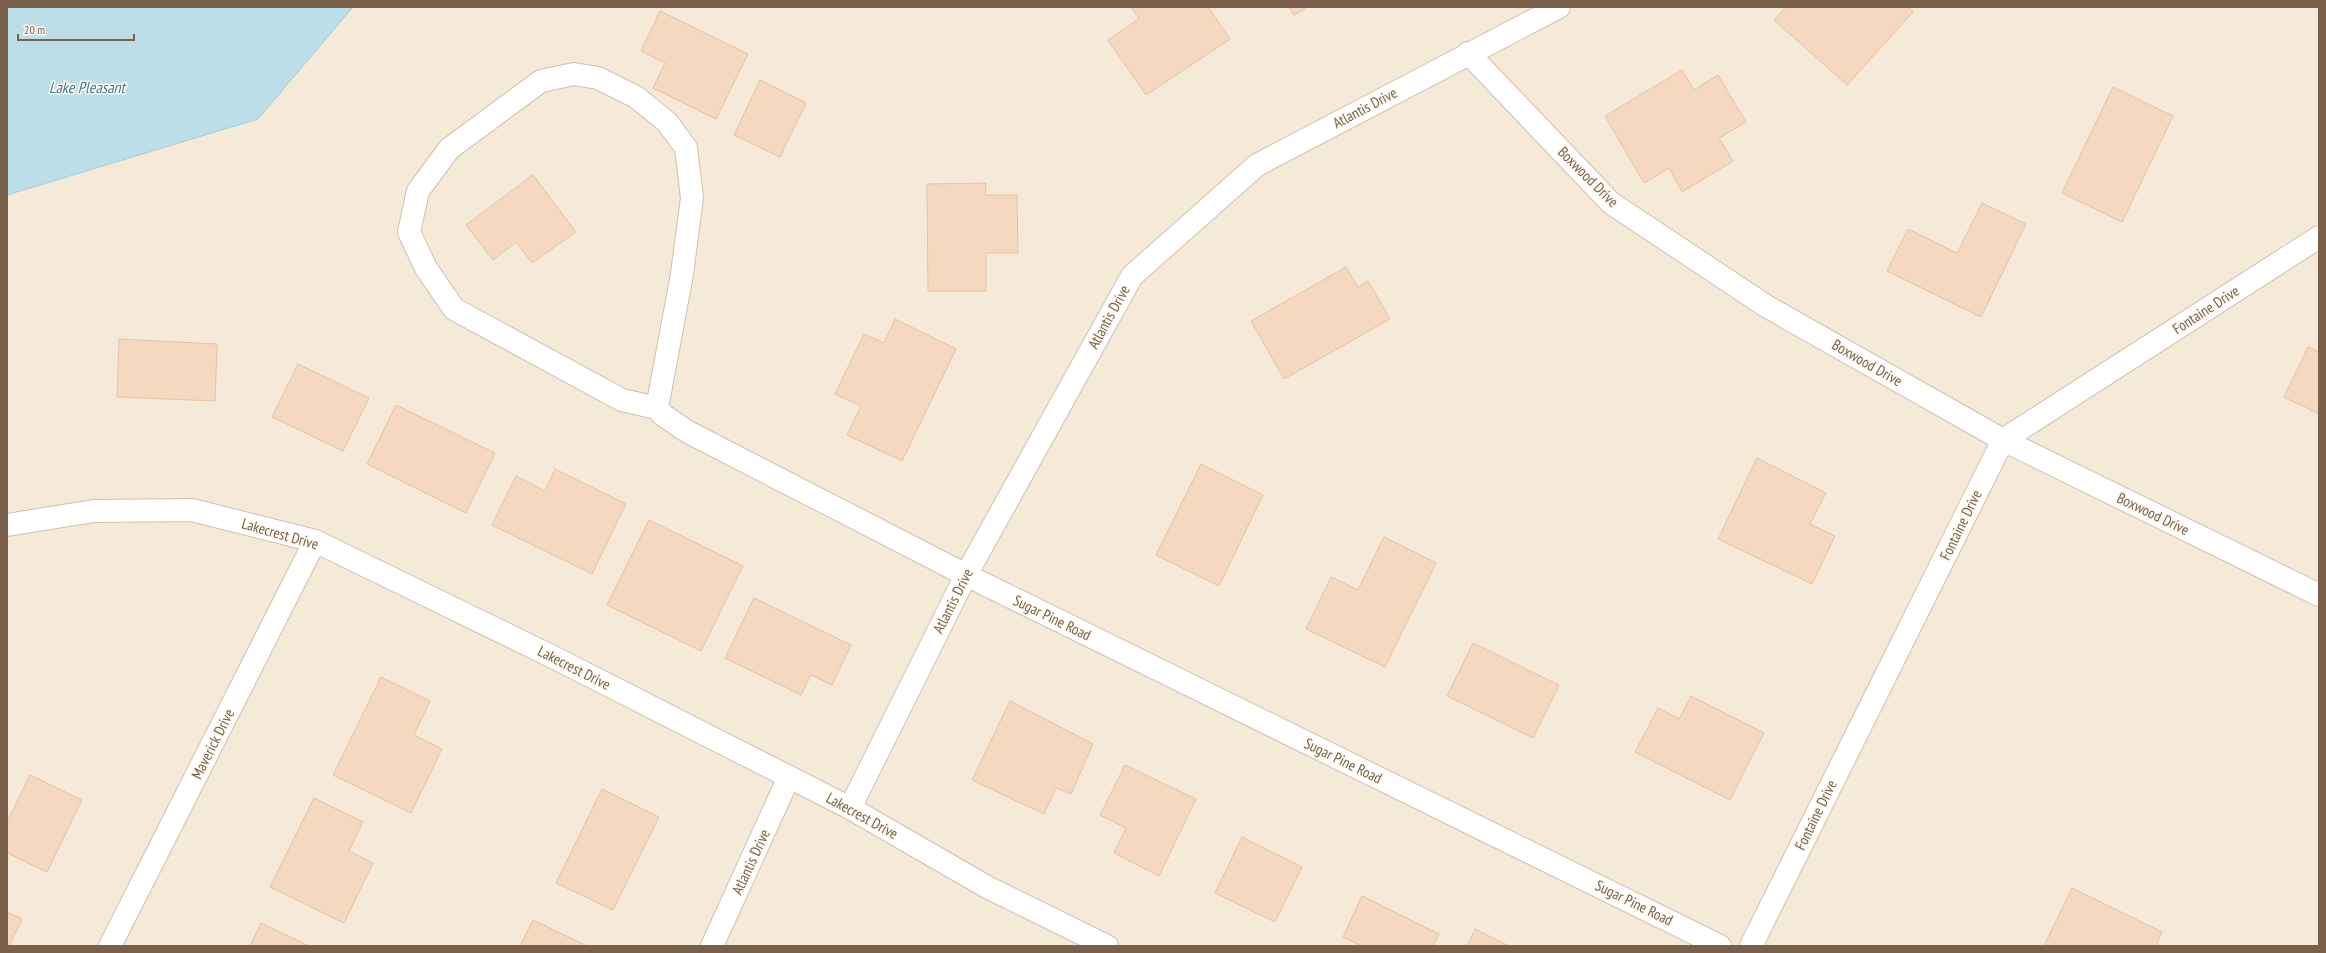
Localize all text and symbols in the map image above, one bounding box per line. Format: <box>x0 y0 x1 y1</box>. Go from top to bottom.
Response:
scale bar <box>18 16 134 42</box>
text: 20 m <box>24 22 45 37</box>
water label: Lake Pleasant <box>49 77 127 97</box>
street label: Atlantis Drive <box>1329 83 1400 132</box>
street label: Boxwood Drive <box>1554 142 1623 211</box>
street label: Fontaine Drive <box>2169 281 2243 338</box>
street label: Atlantis Drive <box>1083 282 1134 352</box>
street label: Boxwood Drive <box>1829 335 1906 390</box>
street label: Fontaine Drive <box>1935 487 1986 563</box>
street label: Boxwood Drive <box>2114 488 2192 539</box>
street label: Lakecrest Drive <box>240 513 321 554</box>
street label: Atlantis Drive <box>928 565 977 636</box>
street label: Sugar Pine Road <box>1010 591 1094 645</box>
street label: Lakecrest Drive <box>535 641 614 694</box>
street label: Maverick Drive <box>187 706 238 782</box>
street label: Sugar Pine Road <box>1301 734 1385 788</box>
street label: Fontaine Drive <box>1790 777 1841 853</box>
street label: Lakecrest Drive <box>823 788 901 843</box>
street label: Atlantis Drive <box>727 826 774 898</box>
street label: Sugar Pine Road <box>1592 876 1676 930</box>

